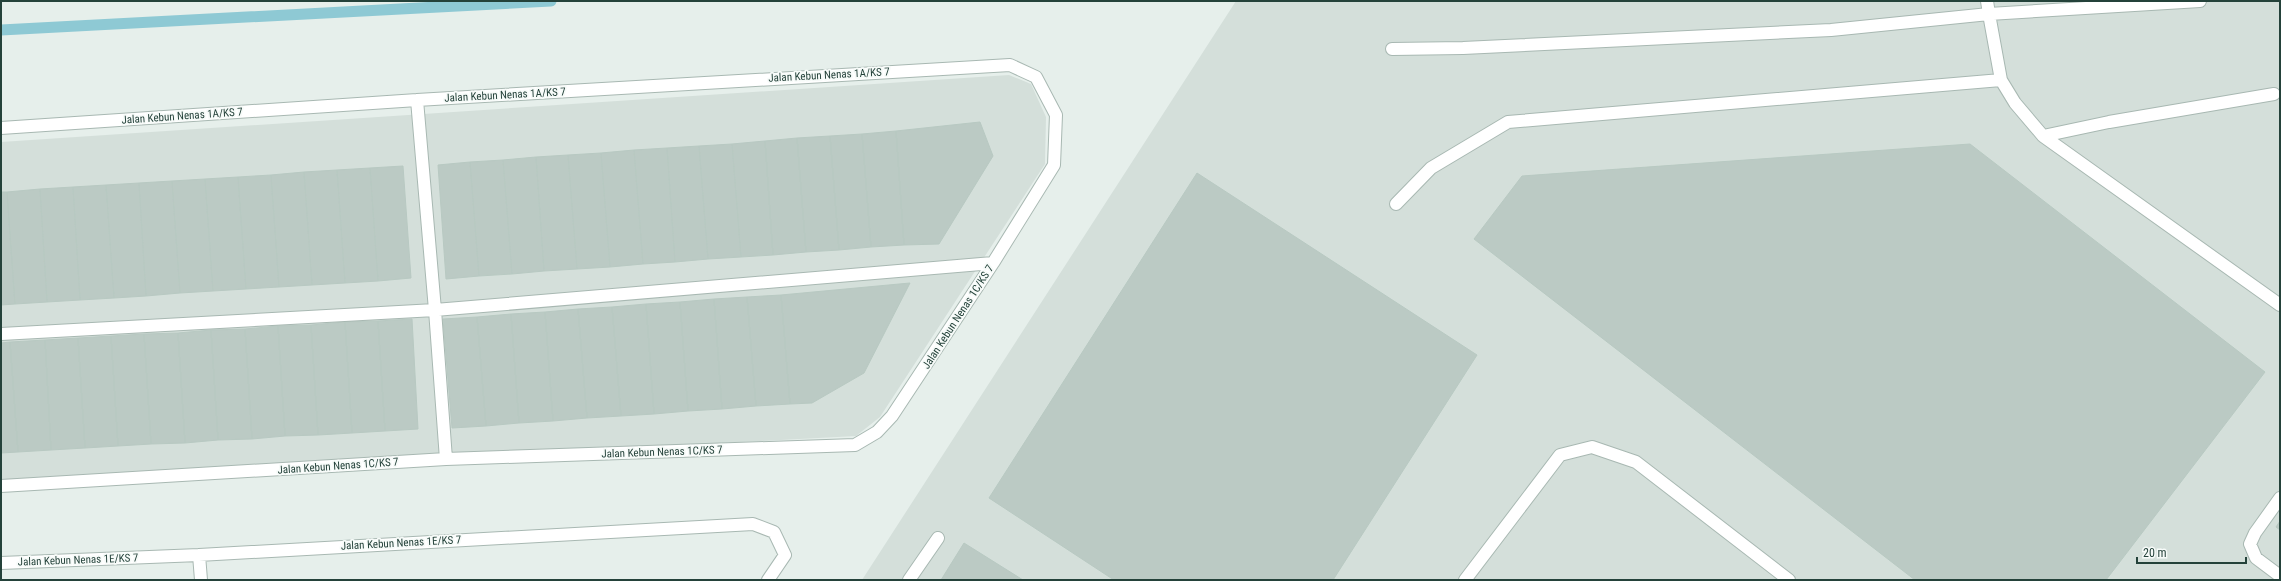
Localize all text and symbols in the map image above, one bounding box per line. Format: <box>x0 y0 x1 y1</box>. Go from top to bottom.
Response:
street label: Jalan Kebun Nenas 1A/KS 7 <box>768 65 890 85</box>
street label: Jalan Kebun Nenas 1A/KS 7 <box>444 85 566 105</box>
street label: Jalan Kebun Nenas 1A/KS 7 <box>121 105 243 127</box>
street label: Jalan Kebun Nenas 1C/KS 7 <box>919 263 997 371</box>
street label: Jalan Kebun Nenas 1C/KS 7 <box>601 443 723 461</box>
street label: Jalan Kebun Nenas 1C/KS 7 <box>277 455 399 477</box>
street label: Jalan Kebun Nenas 1E/KS 7 <box>340 533 462 553</box>
scale bar <box>2137 539 2246 565</box>
text: 20 m <box>2143 546 2167 560</box>
street label: Jalan Kebun Nenas 1E/KS 7 <box>18 551 138 569</box>

